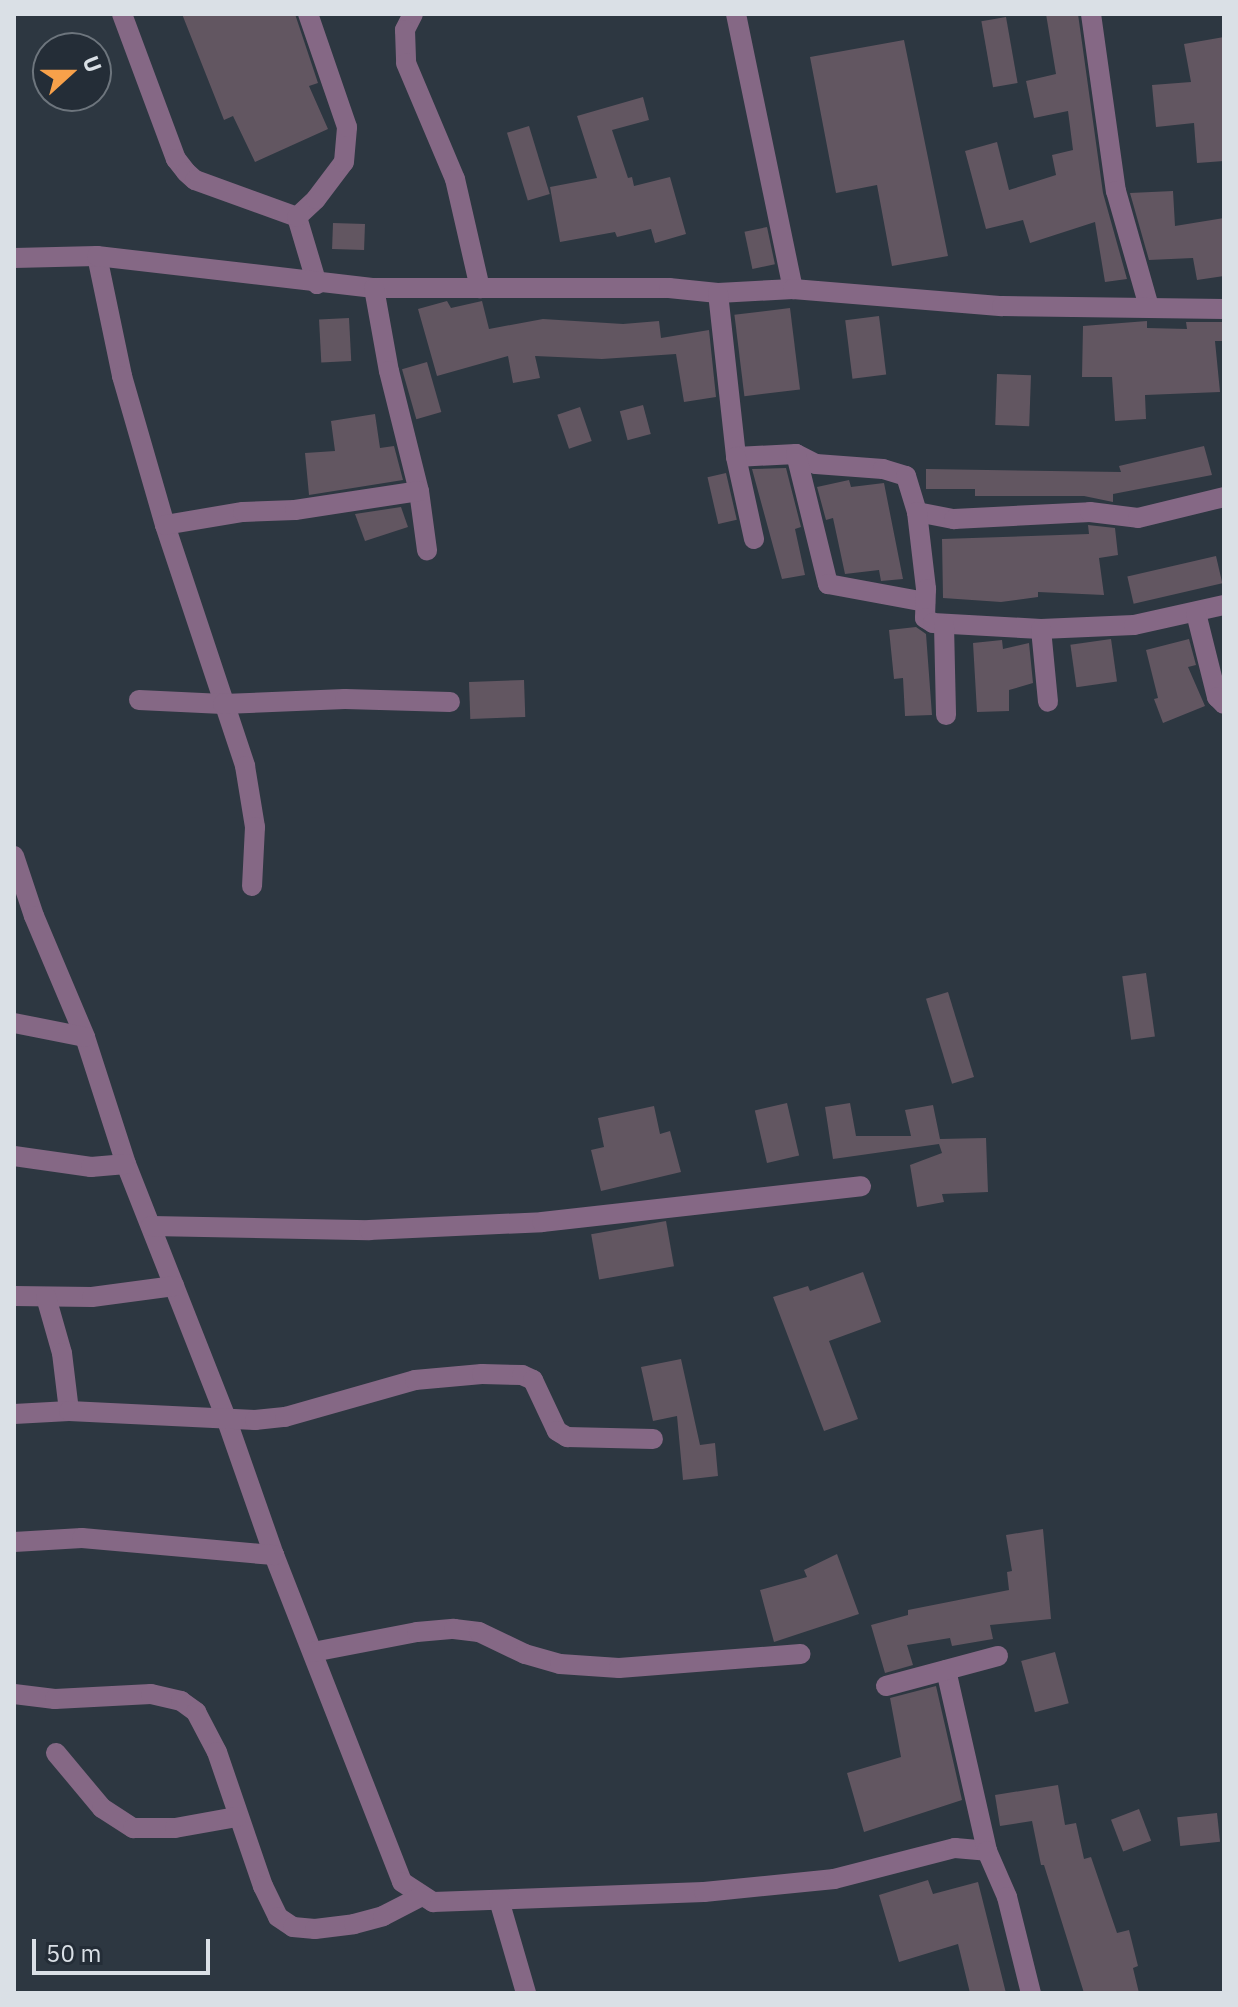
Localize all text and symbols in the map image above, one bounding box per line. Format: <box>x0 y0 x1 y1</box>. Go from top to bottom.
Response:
north arrow <box>32 32 112 112</box>
text: U <box>77 52 109 76</box>
scale bar <box>36 1923 214 1973</box>
text: 50 m <box>46 1937 101 1969</box>

